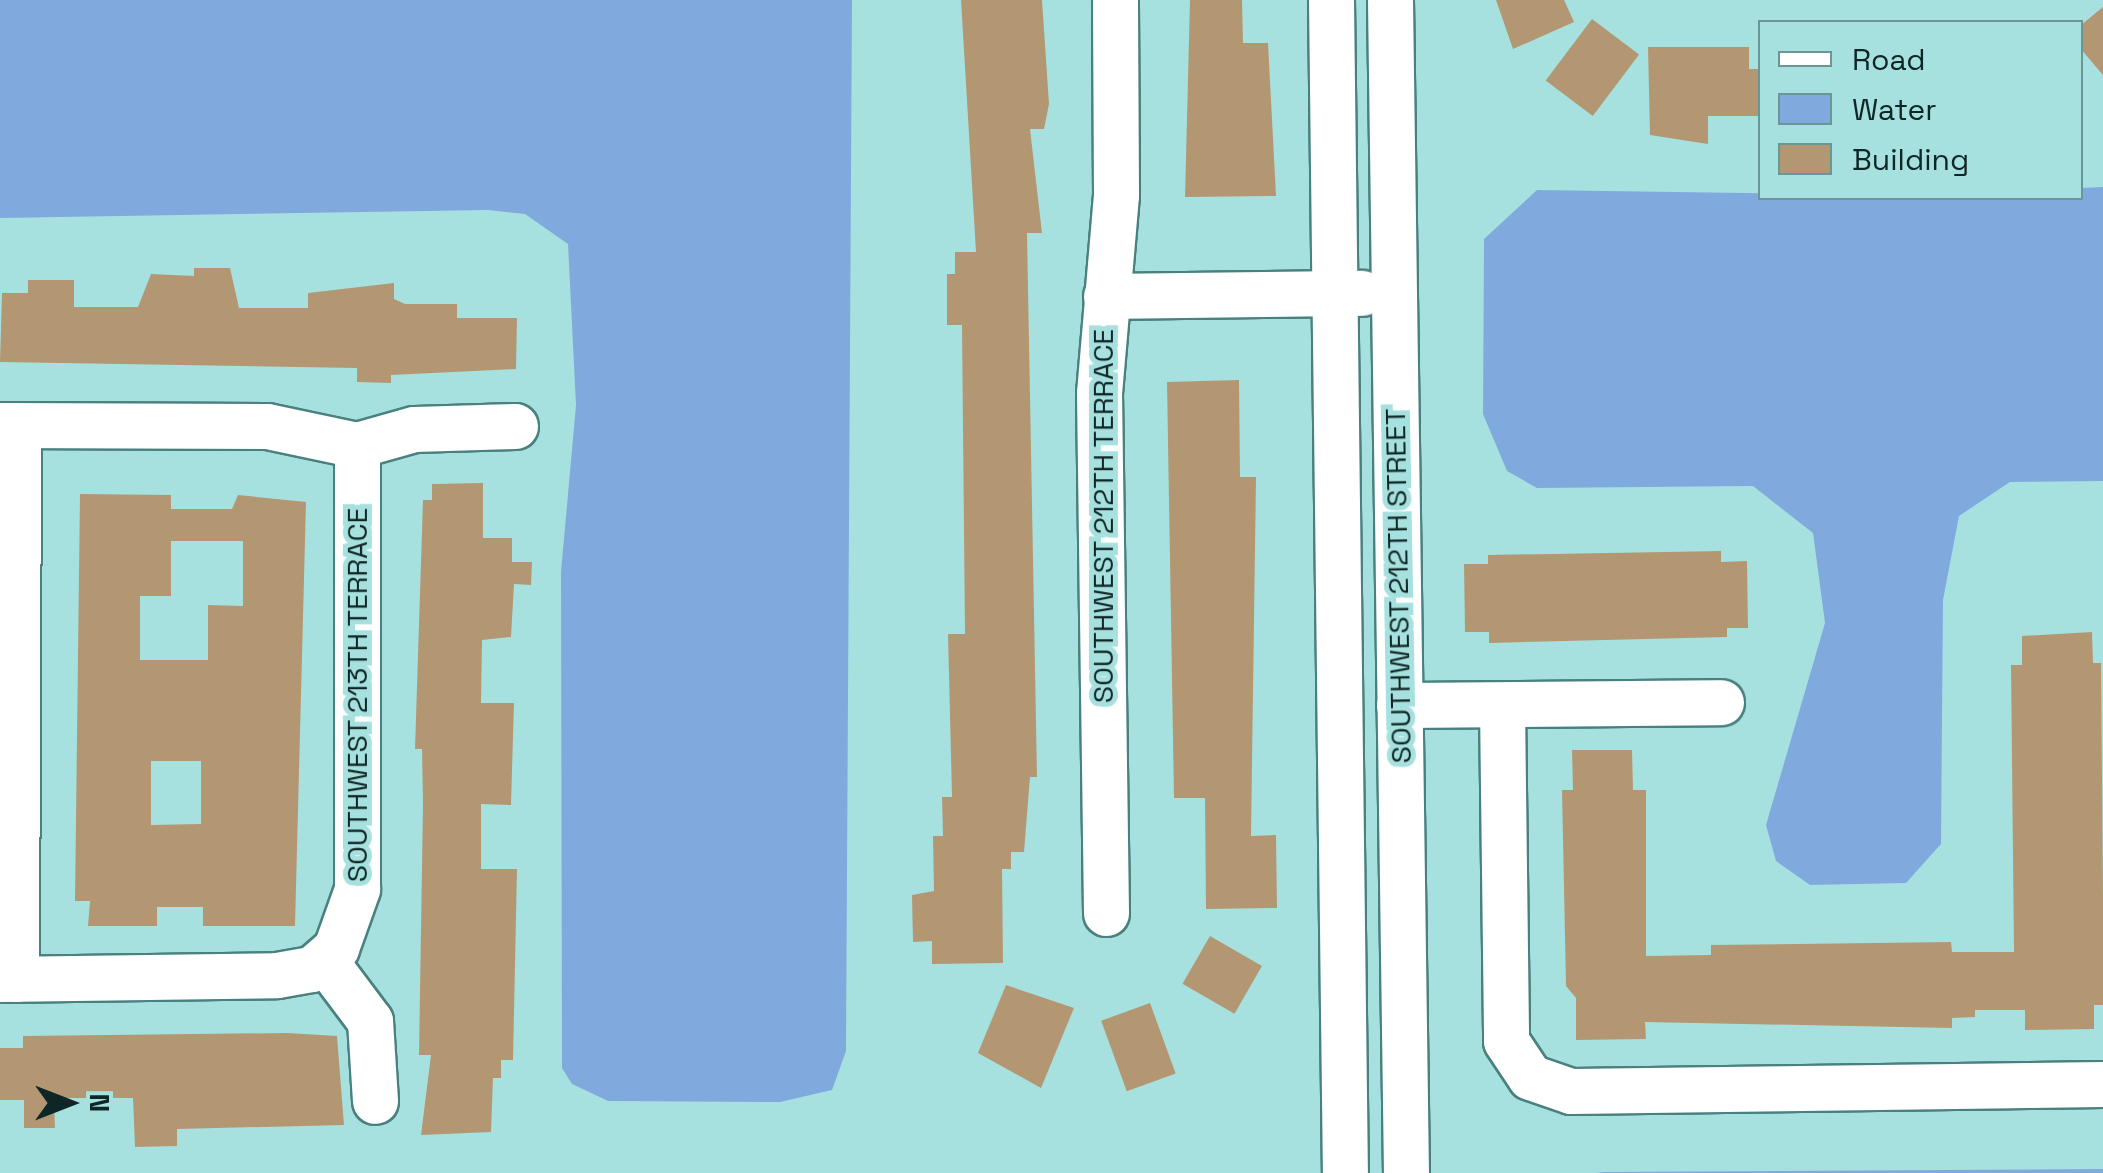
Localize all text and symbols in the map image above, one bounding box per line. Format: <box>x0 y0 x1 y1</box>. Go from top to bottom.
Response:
legend <box>1758 20 2083 200</box>
text: Road <box>1852 40 1926 79</box>
text: Water <box>1852 90 1937 129</box>
text: Building <box>1852 140 1969 179</box>
street label: SOUTHWEST 212TH TERRACE <box>1086 328 1120 704</box>
street label: SOUTHWEST 212TH STREET <box>1378 408 1418 764</box>
street label: SOUTHWEST 213TH TERRACE <box>340 507 374 883</box>
north arrow <box>20 1053 120 1153</box>
text: N <box>82 1094 118 1112</box>

